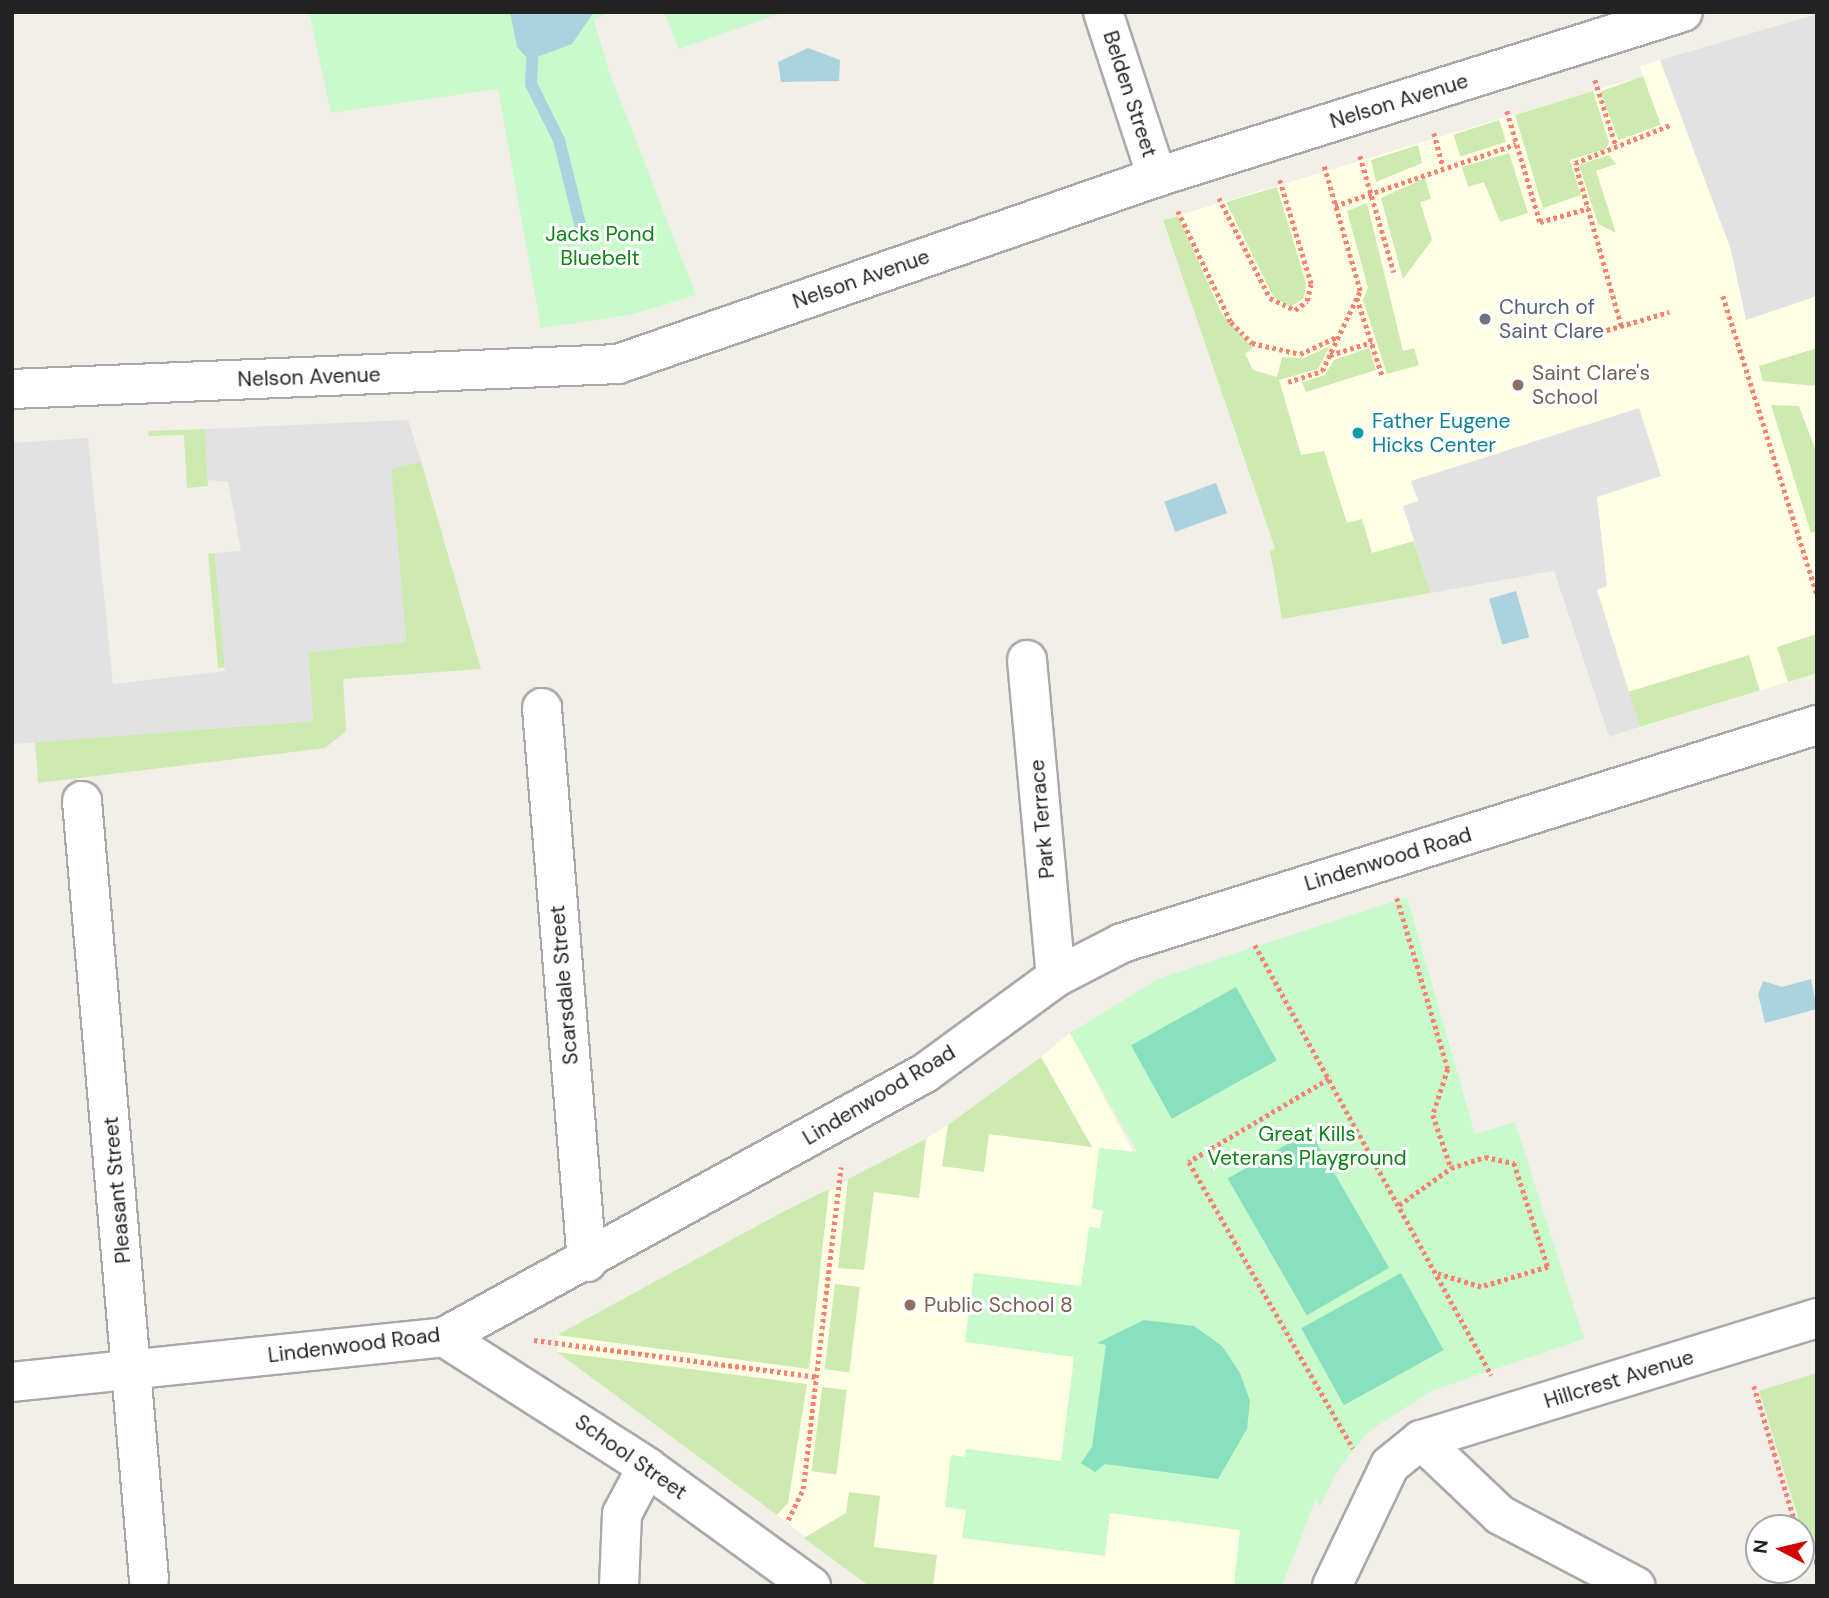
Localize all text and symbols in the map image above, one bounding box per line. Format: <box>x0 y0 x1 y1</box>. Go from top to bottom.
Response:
street label: Belden Street <box>1098 28 1162 160</box>
street label: Nelson Avenue <box>1327 68 1471 134</box>
park label: Jacks Pond Bluebelt <box>545 221 655 271</box>
street label: Nelson Avenue <box>789 244 933 314</box>
place label: Church of Saint Clare <box>1499 294 1604 344</box>
marker: Church of Saint Clare <box>1477 311 1493 327</box>
place label: Saint Clare's School <box>1532 360 1650 410</box>
street label: Nelson Avenue <box>237 362 381 392</box>
marker: Saint Clare's School <box>1510 377 1526 393</box>
place label: Father Eugene Hicks Center <box>1372 408 1510 458</box>
marker: Father Eugene Hicks Center <box>1350 425 1366 441</box>
street label: Park Terrace <box>1024 758 1060 880</box>
street label: Lindenwood Road <box>1301 822 1475 896</box>
street label: Scarsdale Street <box>544 904 584 1066</box>
street label: Lindenwood Road <box>798 1040 960 1150</box>
street label: Pleasant Street <box>98 1115 136 1265</box>
park label: Great Kills Veterans Playground <box>1207 1121 1407 1171</box>
place label: Public School 8 <box>924 1292 1073 1318</box>
marker: Public School 8 <box>902 1297 918 1313</box>
street label: Lindenwood Road <box>266 1322 442 1368</box>
street label: Hillcrest Avenue <box>1541 1344 1697 1414</box>
street label: School Street <box>570 1409 692 1505</box>
north arrow <box>1745 1514 1815 1584</box>
text: N <box>1747 1538 1774 1555</box>

